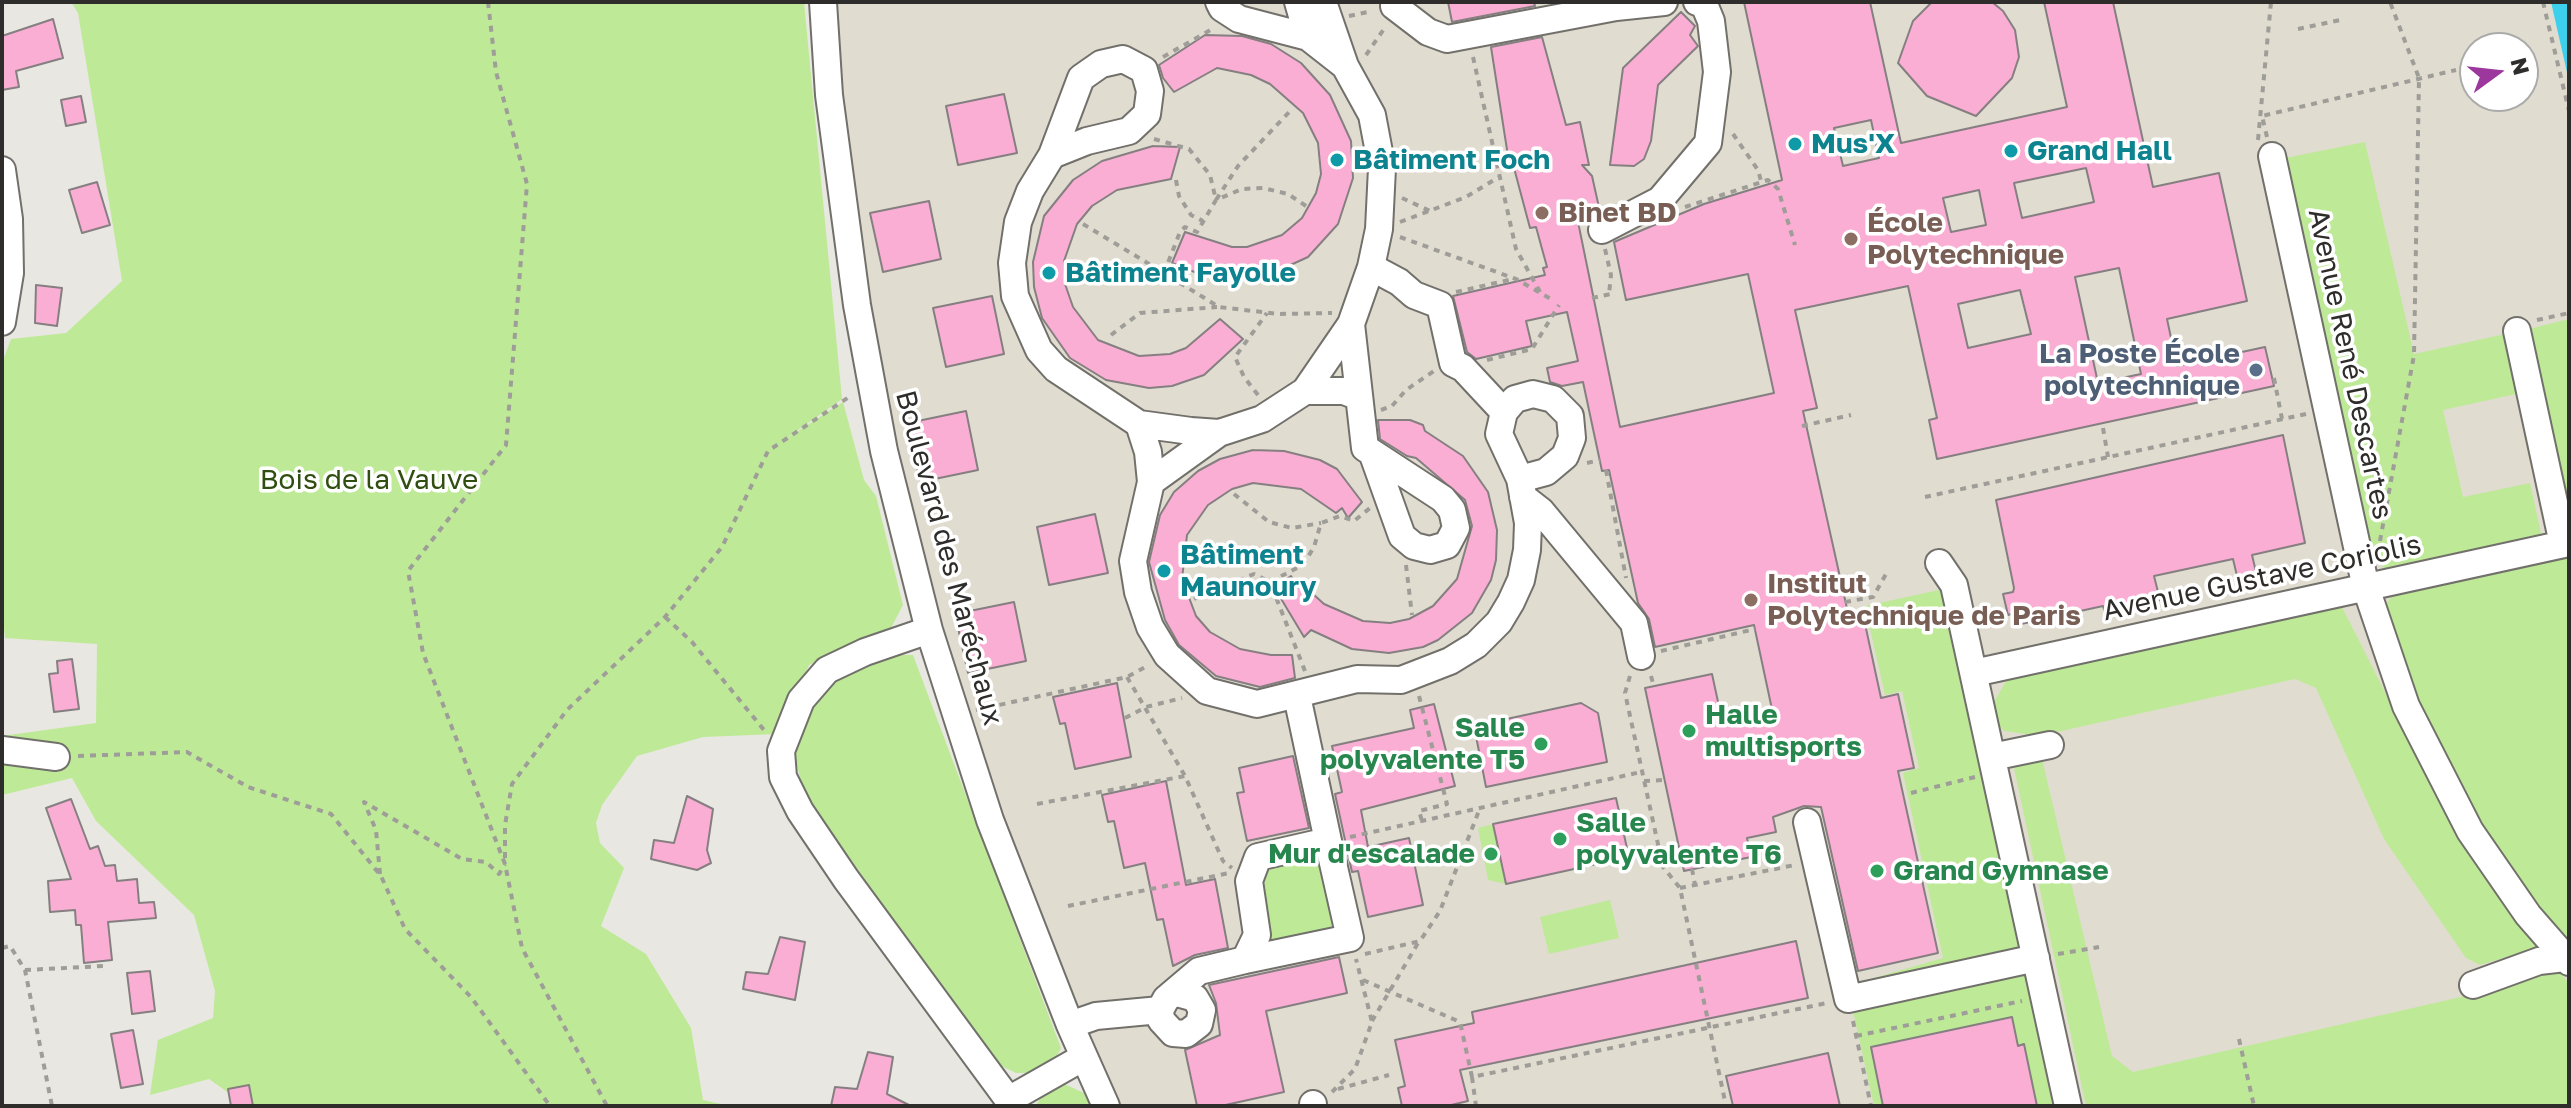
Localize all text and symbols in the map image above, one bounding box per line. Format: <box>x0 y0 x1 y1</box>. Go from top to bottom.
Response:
north arrow <box>2459 32 2539 112</box>
text: N <box>2506 55 2536 78</box>
place label: Mus'X <box>1811 127 1895 161</box>
place label: Grand Hall <box>2027 134 2172 168</box>
marker: Mus'X <box>1786 135 1804 153</box>
marker: Grand Hall <box>2002 142 2020 160</box>
place label: Bâtiment Foch <box>1353 143 1550 177</box>
marker: Bâtiment Foch <box>1328 151 1346 169</box>
place label: Binet BD <box>1558 196 1677 230</box>
marker: Binet BD <box>1533 204 1551 222</box>
place label: École Polytechnique <box>1867 206 2064 272</box>
street label: Avenue René Descartes <box>2301 206 2399 522</box>
marker: École Polytechnique <box>1842 230 1860 248</box>
place label: Bâtiment Fayolle <box>1065 256 1296 290</box>
marker: Bâtiment Fayolle <box>1040 264 1058 282</box>
place label: La Poste École polytechnique <box>2039 337 2240 403</box>
marker: La Poste École polytechnique <box>2247 361 2265 379</box>
street label: Boulevard des Maréchaux <box>888 387 1010 729</box>
park label: Bois de la Vauve <box>260 463 478 497</box>
street label: Avenue Gustave Coriolis <box>2100 528 2424 628</box>
place label: Bâtiment Maunoury <box>1180 538 1317 604</box>
marker: Bâtiment Maunoury <box>1155 562 1173 580</box>
place label: Institut Polytechnique de Paris <box>1767 567 2081 633</box>
marker: Institut Polytechnique de Paris <box>1742 591 1760 609</box>
place label: Halle multisports <box>1705 698 1862 764</box>
place label: Salle polyvalente T5 <box>1320 711 1525 777</box>
marker: Halle multisports <box>1680 722 1698 740</box>
marker: Salle polyvalente T5 <box>1532 735 1550 753</box>
place label: Salle polyvalente T6 <box>1576 806 1782 872</box>
marker: Salle polyvalente T6 <box>1551 830 1569 848</box>
place label: Mur d'escalade <box>1268 837 1475 871</box>
marker: Mur d'escalade <box>1482 845 1500 863</box>
place label: Grand Gymnase <box>1893 854 2109 888</box>
marker: Grand Gymnase <box>1868 862 1886 880</box>

